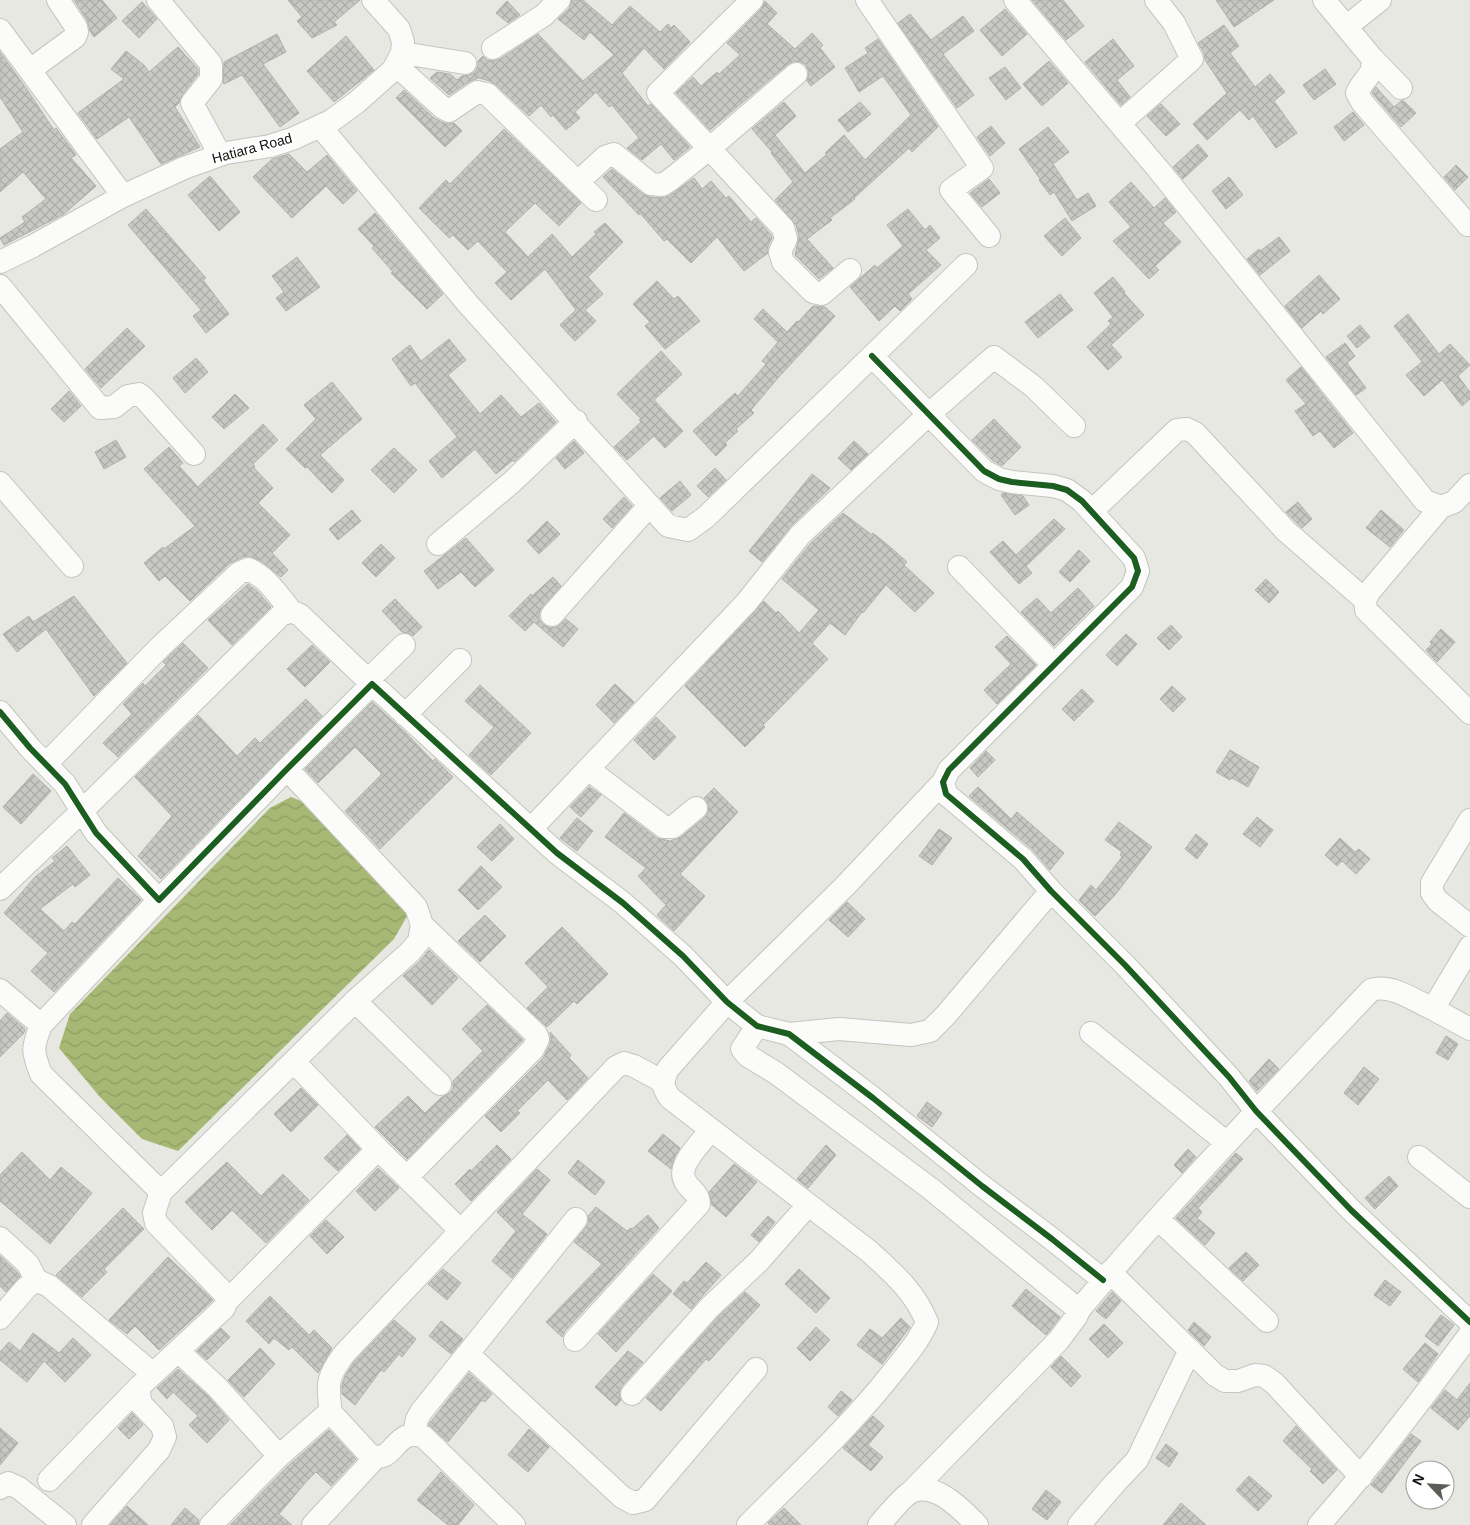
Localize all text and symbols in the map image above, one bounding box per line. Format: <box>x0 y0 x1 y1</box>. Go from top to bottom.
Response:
street label: Hatiara Road <box>210 130 294 166</box>
north arrow <box>1405 1460 1455 1510</box>
text: N <box>1409 1472 1428 1487</box>

